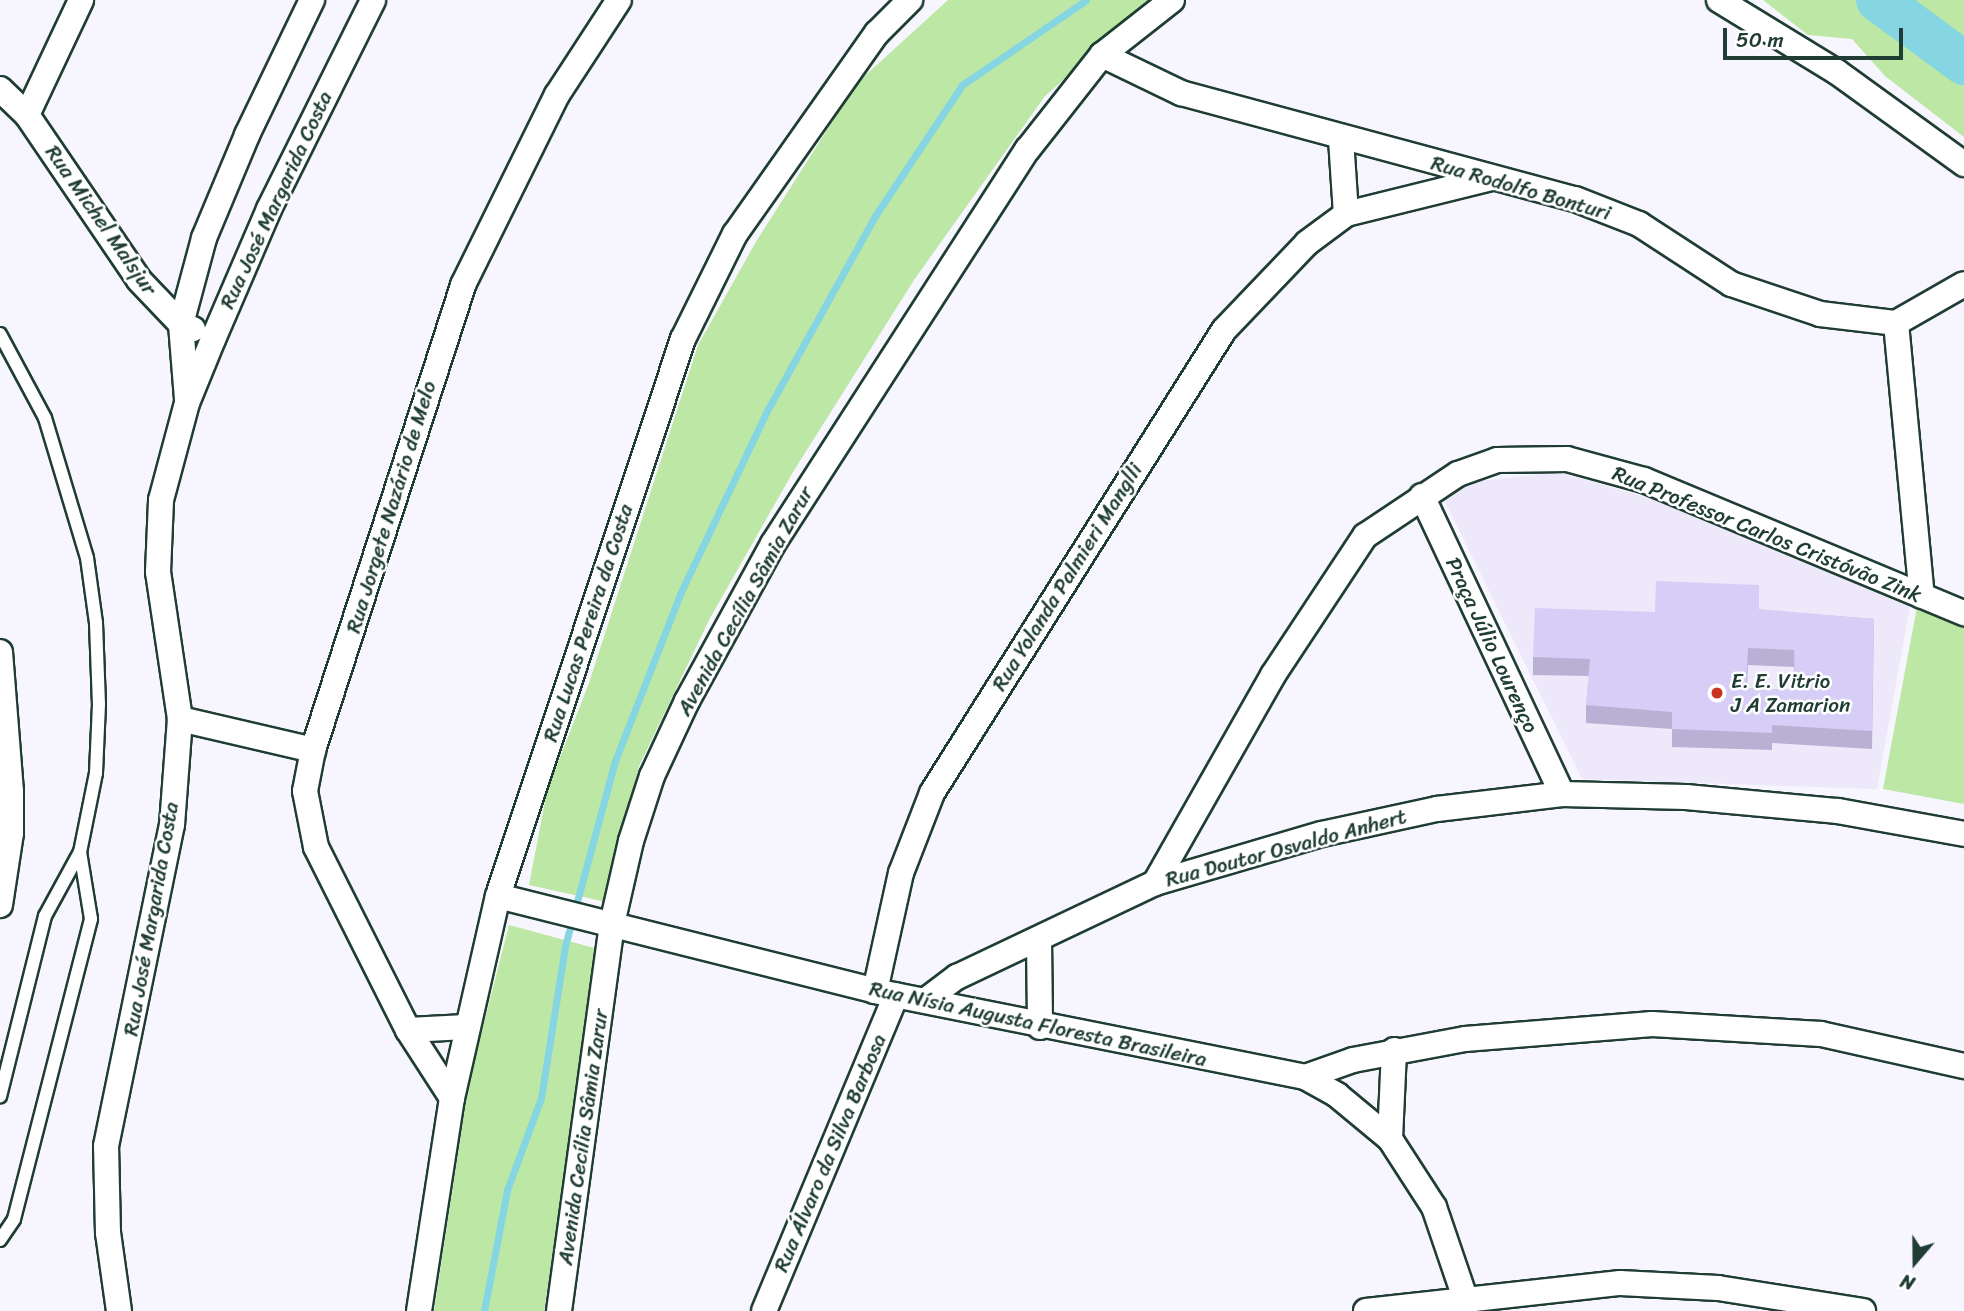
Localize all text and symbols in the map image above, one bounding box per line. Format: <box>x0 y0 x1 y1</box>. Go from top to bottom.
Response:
scale bar <box>1726 14 1906 58</box>
text: 50 m <box>1736 21 1784 59</box>
street label: Rua José Margarida Costa <box>214 87 338 313</box>
street label: Rua Michel Malsjur <box>40 141 162 299</box>
street label: Rua Rodolfo Bonturi <box>1428 150 1614 226</box>
street label: Rua Jorgete Nazário de Melo <box>341 378 441 636</box>
street label: Rua Yolanda Palmieri Manglli <box>987 459 1147 695</box>
street label: Rua Professor Carlos Cristóvão Zink <box>1609 460 1925 608</box>
street label: Avenida Cecília Sâmia Zarur <box>671 482 819 720</box>
street label: Rua Lucas Pereira da Costa <box>537 500 639 746</box>
street label: Praça Júlio Lourenço <box>1440 553 1544 737</box>
place label: E. E. Vitrio J A Zamarion <box>1731 668 1851 718</box>
marker: E. E. Vitrio J A Zamarion <box>1709 685 1725 701</box>
street label: Rua José Margarida Costa <box>118 799 184 1039</box>
street label: Rua Doutor Osvaldo Anhert <box>1162 804 1410 892</box>
street label: Rua Nísia Augusta Floresta Brasileira <box>868 976 1208 1072</box>
street label: Avenida Cecília Sâmia Zarur <box>553 1007 613 1267</box>
street label: Rua Álvaro da Silva Barbosa <box>768 1030 892 1276</box>
north arrow <box>1880 1227 1950 1297</box>
text: N <box>1896 1264 1919 1300</box>

